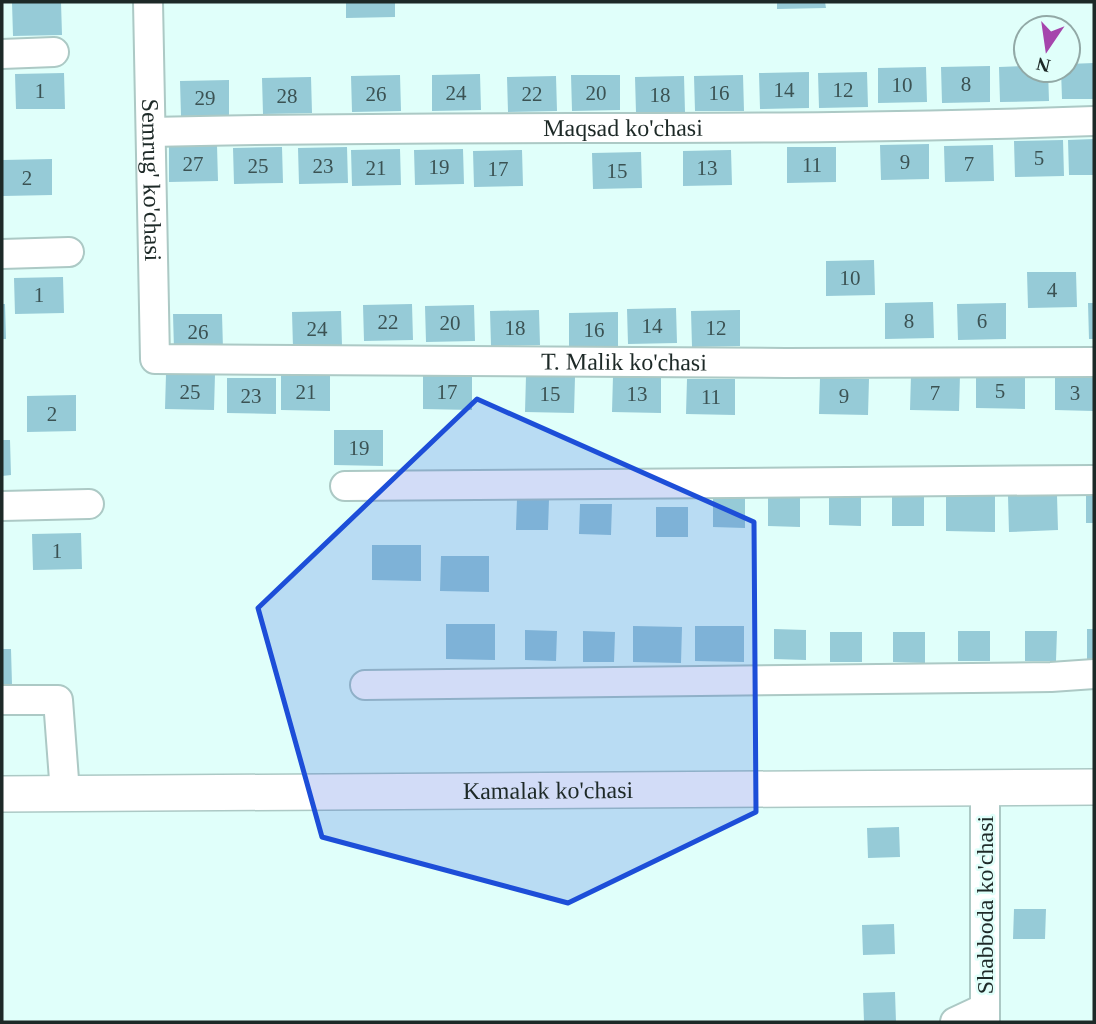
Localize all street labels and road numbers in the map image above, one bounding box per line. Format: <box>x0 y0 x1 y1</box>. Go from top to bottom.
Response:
street label: Semrug' ko'chasi <box>137 98 166 262</box>
street label: Maqsad ko'chasi <box>543 115 703 141</box>
street label: T. Malik ko'chasi <box>541 348 707 376</box>
street label: Kamalak ko'chasi <box>463 777 634 804</box>
street label: Shabboda ko'chasi <box>972 816 998 994</box>

